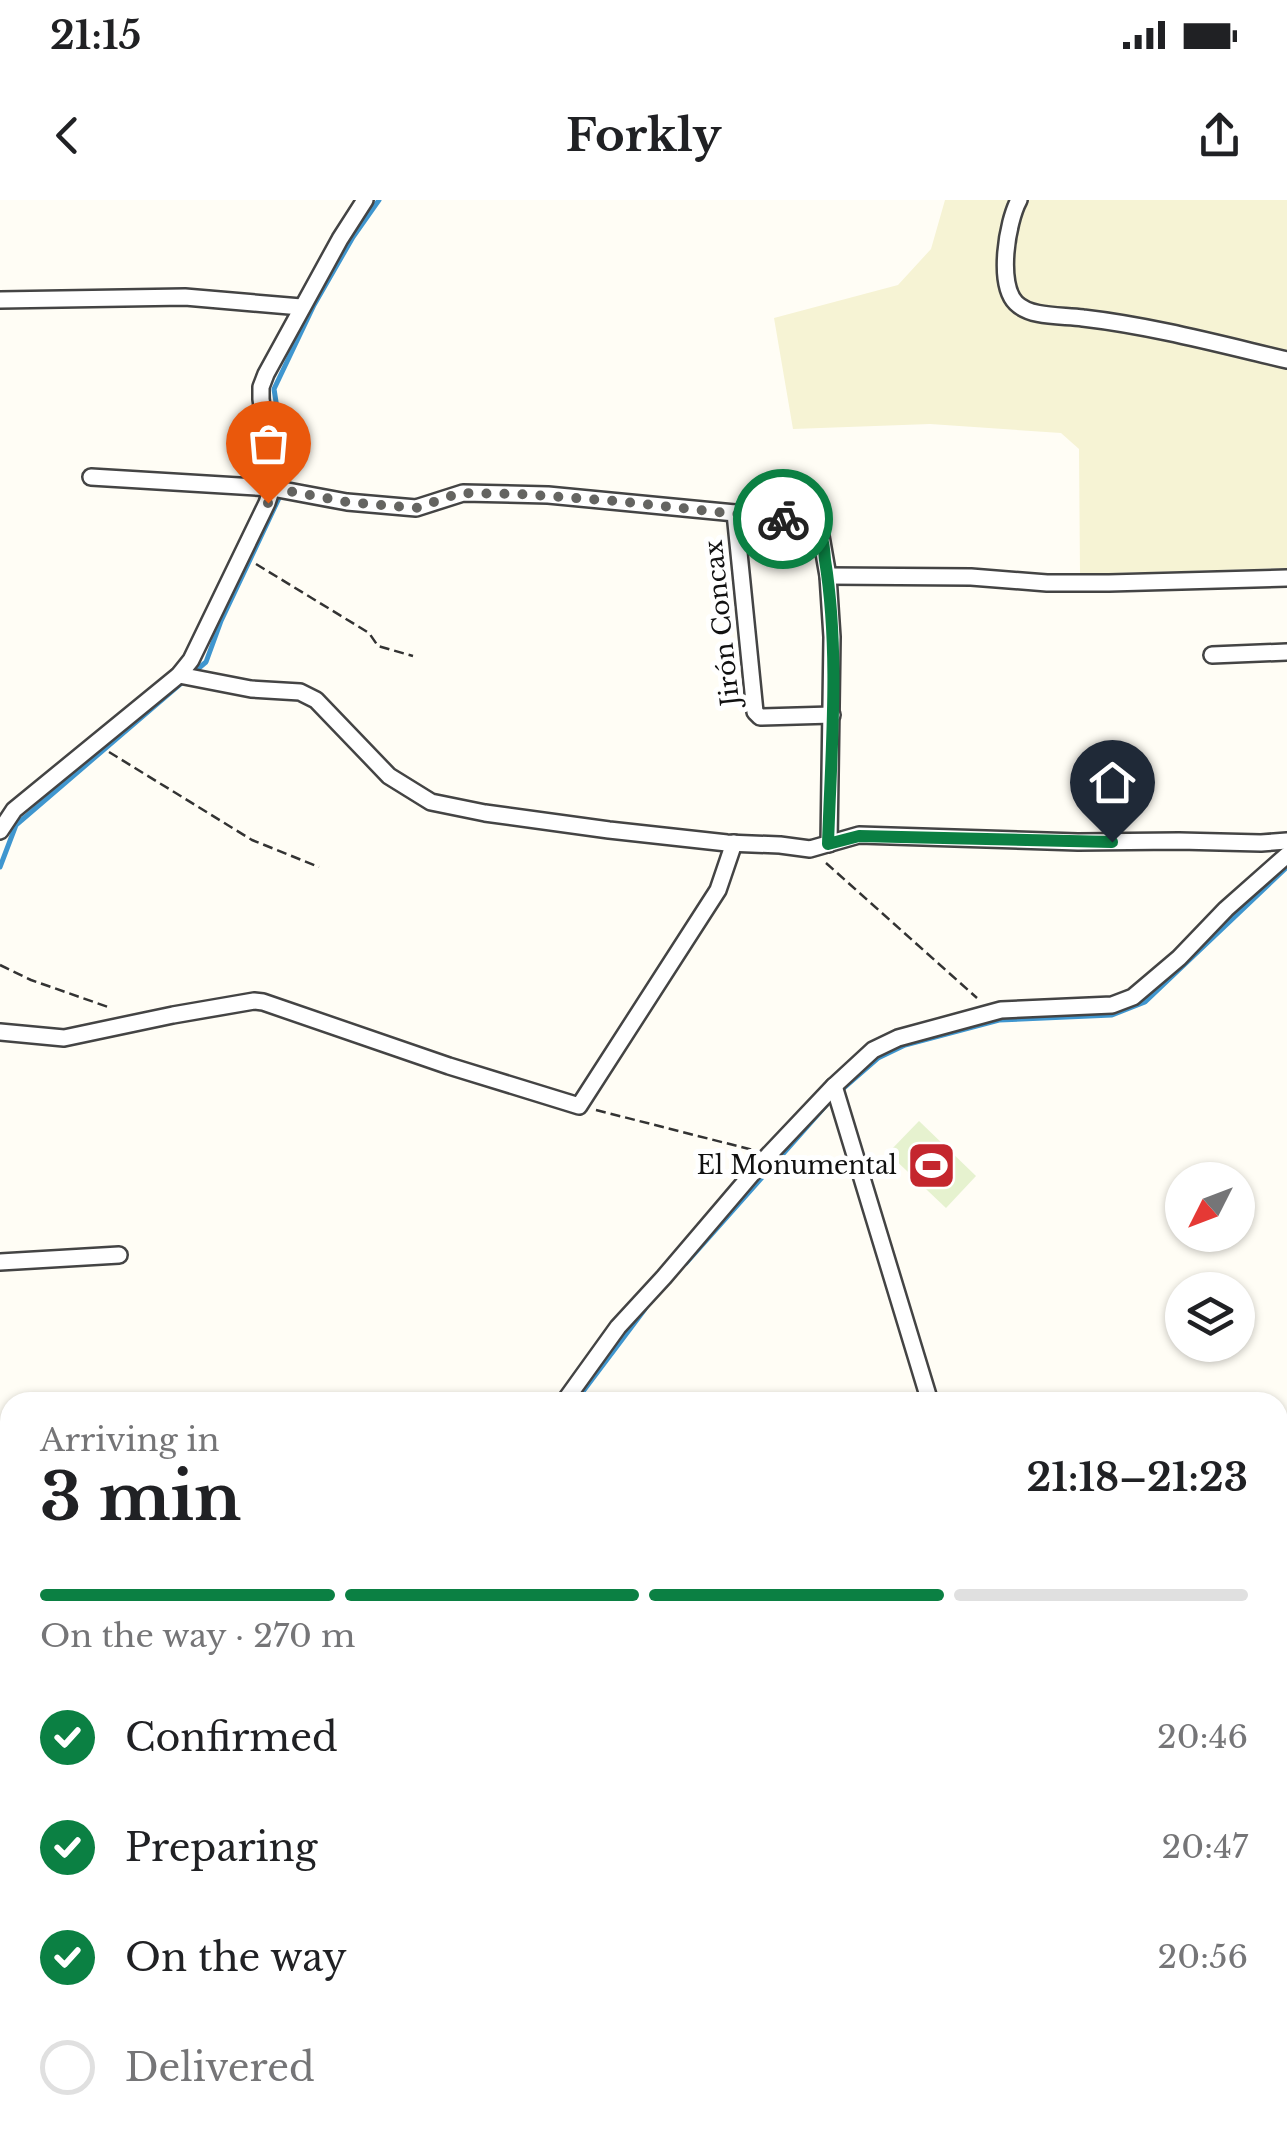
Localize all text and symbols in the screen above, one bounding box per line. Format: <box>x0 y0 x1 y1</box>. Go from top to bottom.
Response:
text: 21:15 <box>50 12 141 59</box>
text: Forkly <box>566 107 721 163</box>
icon: back <box>40 108 95 163</box>
icon: share <box>1192 108 1247 163</box>
pin <box>226 401 311 504</box>
icon: bag <box>241 416 296 471</box>
courier <box>733 469 833 569</box>
icon: bike <box>756 492 811 547</box>
street label: Jirón Concax <box>698 539 746 710</box>
pin <box>1070 740 1155 843</box>
icon: home <box>1085 755 1140 810</box>
sports icon: El Monumental <box>906 1139 958 1191</box>
place label: El Monumental <box>697 1150 897 1181</box>
north arrow <box>1165 1162 1255 1252</box>
map controls <box>1165 1162 1255 1362</box>
button: layers <box>1165 1272 1255 1362</box>
text: Arriving in <box>40 1420 219 1460</box>
text: 21:18–21:23 <box>1026 1454 1248 1501</box>
text: 3 min <box>40 1457 241 1538</box>
text: On the way · 270 m <box>40 1616 355 1656</box>
icon: check <box>40 1710 95 1765</box>
text: Confirmed <box>125 1714 338 1761</box>
text: 20:46 <box>1157 1717 1248 1757</box>
icon: check <box>40 1820 95 1875</box>
text: Preparing <box>125 1824 317 1871</box>
text: 20:47 <box>1162 1827 1248 1867</box>
icon: check <box>40 1930 95 1985</box>
text: On the way <box>125 1934 347 1981</box>
text: 20:56 <box>1158 1937 1248 1977</box>
text: Delivered <box>125 2044 315 2091</box>

